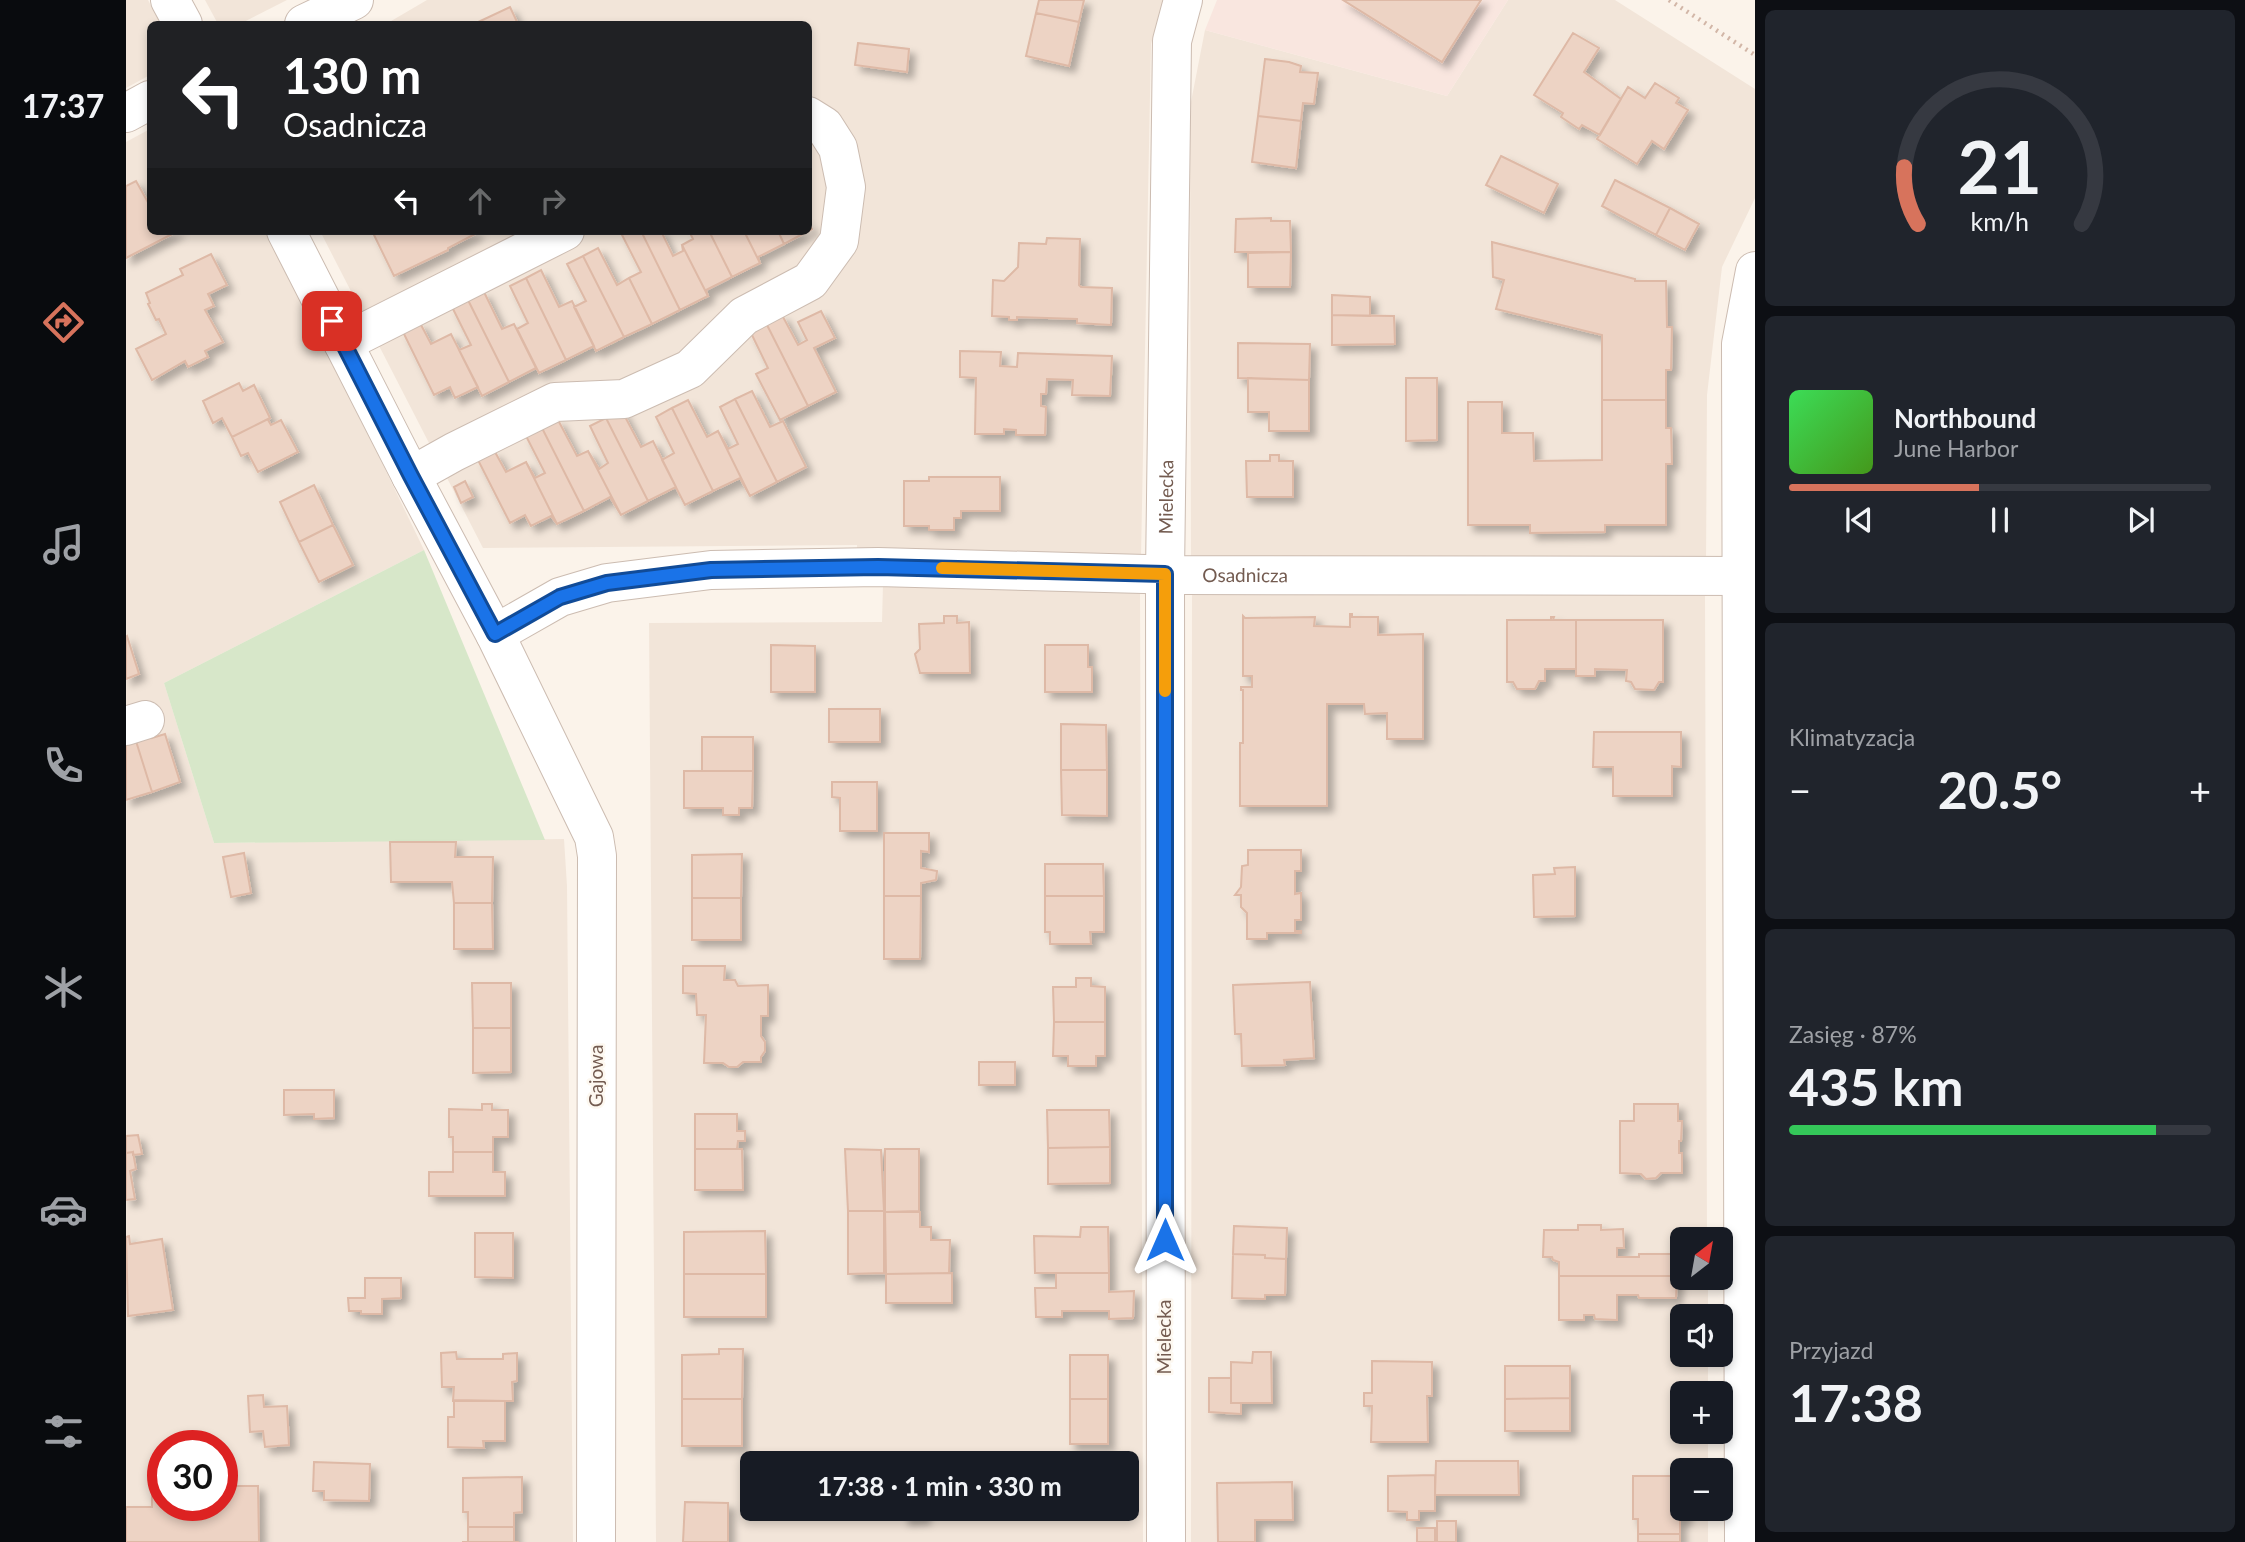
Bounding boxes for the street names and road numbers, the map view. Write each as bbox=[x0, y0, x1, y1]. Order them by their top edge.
street label: Mielecka bbox=[1154, 459, 1178, 535]
street label: Osadnicza bbox=[1202, 563, 1288, 586]
street label: Gajowa bbox=[584, 1045, 607, 1107]
street label: Mielecka bbox=[1152, 1300, 1175, 1374]

